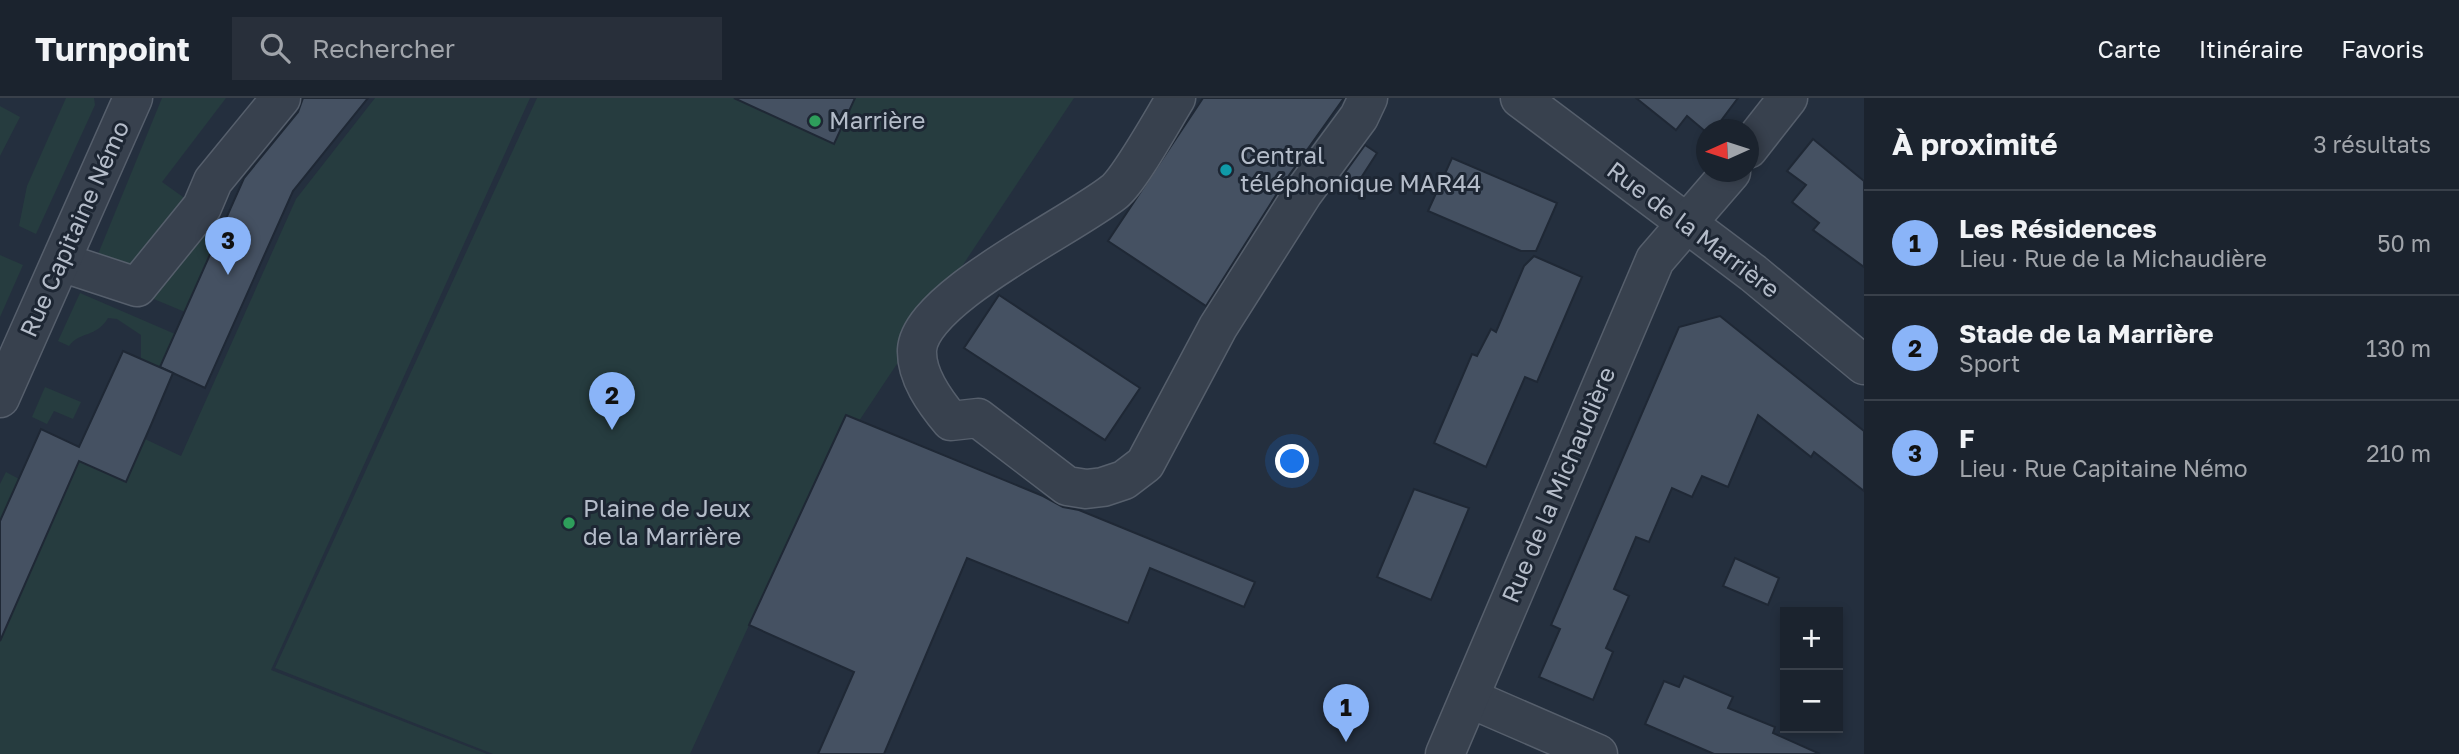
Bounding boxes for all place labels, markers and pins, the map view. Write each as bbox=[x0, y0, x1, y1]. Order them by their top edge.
place label: Marrière bbox=[829, 105, 925, 134]
marker: Marrière bbox=[807, 113, 823, 129]
place label: Central téléphonique MAR44 bbox=[1240, 140, 1482, 197]
marker: Central téléphonique MAR44 bbox=[1218, 162, 1234, 178]
pin: 3 bbox=[205, 217, 251, 275]
pin: 2 bbox=[589, 372, 635, 430]
place label: Plaine de Jeux de la Marrière bbox=[583, 493, 751, 550]
marker: Plaine de Jeux de la Marrière bbox=[561, 515, 577, 531]
pin: 1 bbox=[1323, 684, 1369, 742]

